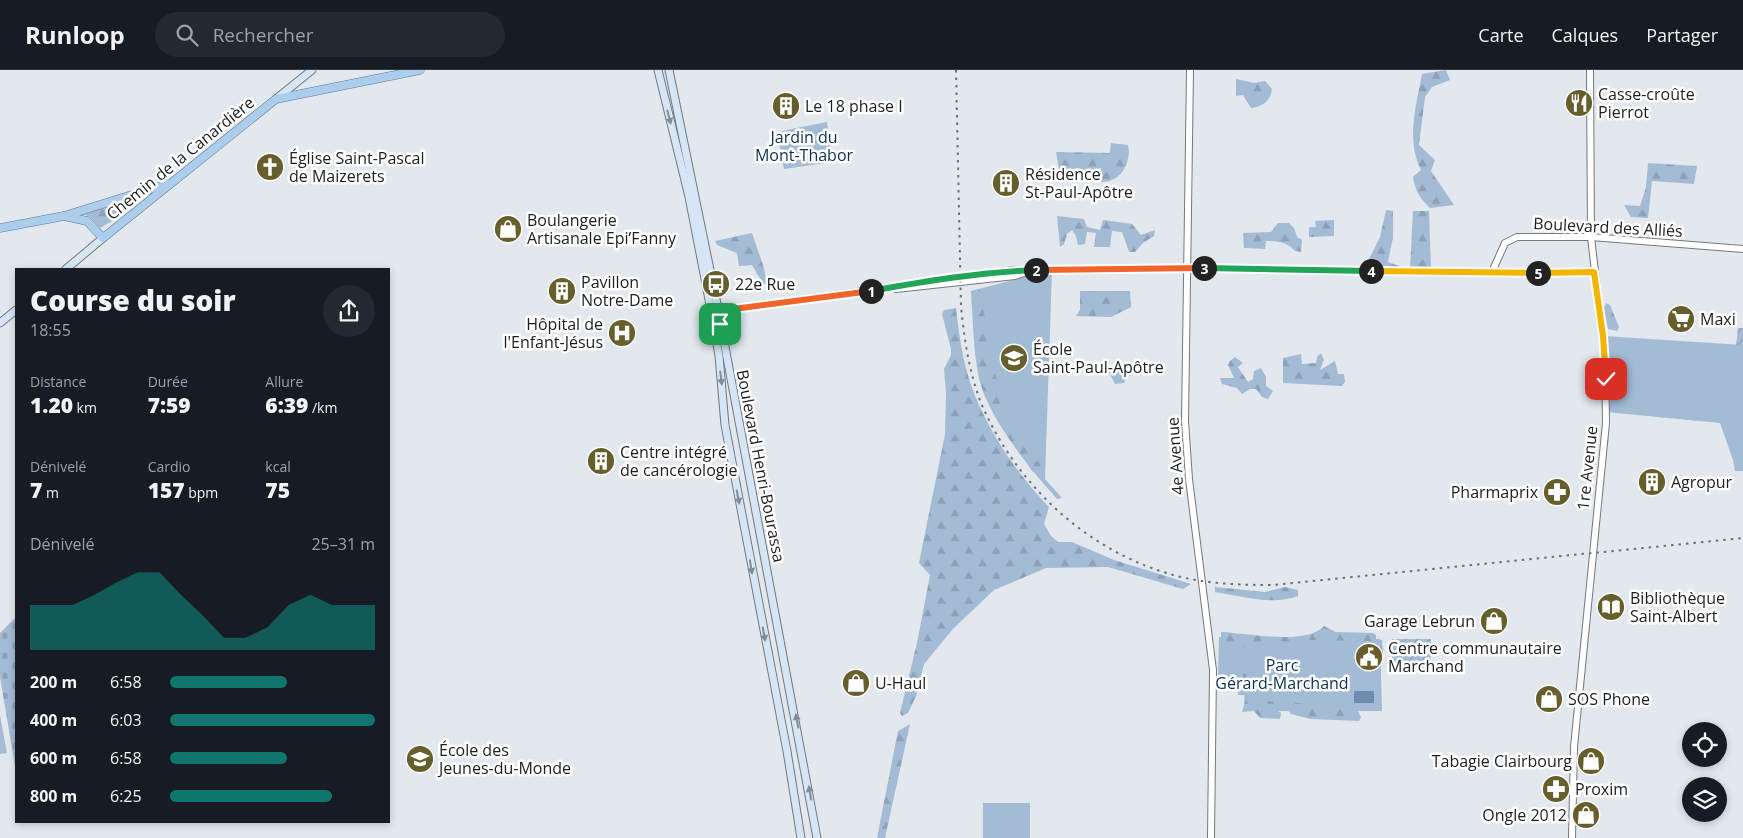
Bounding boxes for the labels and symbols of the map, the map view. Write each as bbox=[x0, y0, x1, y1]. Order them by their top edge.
place label: Casse-croûte Pierrot bbox=[1598, 83, 1695, 123]
restaurant icon: Casse-croûte Pierrot bbox=[1564, 88, 1594, 118]
street label: Chemin de la Canardière bbox=[101, 91, 259, 225]
building icon: Le 18 phase I bbox=[771, 91, 801, 121]
place label: Le 18 phase I bbox=[805, 95, 903, 117]
one-way arrow bbox=[665, 110, 673, 125]
park label: Jardin du Mont-Thabor bbox=[755, 126, 854, 166]
place label: Église Saint-Pascal de Maizerets bbox=[289, 147, 425, 187]
church icon: Église Saint-Pascal de Maizerets bbox=[255, 152, 285, 182]
place label: Résidence St-Paul-Apôtre bbox=[1025, 163, 1133, 203]
building icon: Résidence St-Paul-Apôtre bbox=[991, 168, 1021, 198]
place label: Boulangerie Artisanale Epi’Fanny bbox=[527, 209, 677, 249]
street label: Boulevard des Alliés bbox=[1533, 212, 1683, 242]
shop icon: Boulangerie Artisanale Epi’Fanny bbox=[493, 214, 523, 244]
pin: 3 bbox=[1192, 256, 1216, 280]
pin: 2 bbox=[1024, 258, 1048, 282]
pin: 4 bbox=[1358, 258, 1384, 284]
pin: 5 bbox=[1526, 260, 1550, 286]
bus stop icon: 22e Rue bbox=[701, 269, 731, 299]
place label: Pavillon Notre-Dame bbox=[581, 271, 673, 311]
place label: 22e Rue bbox=[735, 273, 795, 295]
building icon: Pavillon Notre-Dame bbox=[547, 276, 577, 306]
pin: 1 bbox=[858, 278, 884, 304]
pin bbox=[699, 303, 741, 345]
supermarket icon: Maxi bbox=[1666, 304, 1696, 334]
place label: Maxi bbox=[1700, 308, 1736, 330]
place label: Hôpital de l'Enfant-Jésus bbox=[503, 313, 603, 353]
hospital icon: Hôpital de l'Enfant-Jésus bbox=[607, 318, 637, 348]
place label: École Saint-Paul-Apôtre bbox=[1033, 338, 1164, 378]
school or university icon: École Saint-Paul-Apôtre bbox=[999, 343, 1029, 373]
pin bbox=[1585, 358, 1627, 400]
street label: Boulevard Henri-Bourassa bbox=[732, 368, 790, 564]
one-way arrow bbox=[717, 370, 725, 386]
street label: 4e Avenue bbox=[1161, 416, 1189, 496]
street label: 1re Avenue bbox=[1572, 425, 1602, 511]
place label: Centre intégré de cancérologie bbox=[620, 441, 738, 481]
building icon: Centre intégré de cancérologie bbox=[586, 446, 616, 476]
building icon: Agropur bbox=[1637, 467, 1667, 497]
place label: Agropur bbox=[1671, 471, 1733, 493]
pharmacy icon: Pharmaprix bbox=[1542, 477, 1572, 507]
place label: Pharmaprix bbox=[1451, 481, 1539, 503]
one-way arrow bbox=[735, 489, 743, 505]
one-way arrow bbox=[748, 559, 756, 575]
place label: Bibliothèque Saint-Albert bbox=[1630, 587, 1725, 627]
library icon: Bibliothèque Saint-Albert bbox=[1596, 592, 1626, 622]
shop icon: Garage Lebrun bbox=[1479, 606, 1509, 636]
place label: Garage Lebrun bbox=[1364, 610, 1475, 632]
one-way arrow bbox=[760, 627, 768, 642]
place label: Centre communautaire Marchand bbox=[1388, 637, 1562, 677]
public building icon: Centre communautaire Marchand bbox=[1354, 642, 1384, 672]
park label: Parc Gérard-Marchand bbox=[1215, 654, 1349, 694]
shop icon: U-Haul bbox=[841, 668, 871, 698]
place label: U-Haul bbox=[875, 672, 926, 694]
shop icon: SOS Phone bbox=[1534, 684, 1564, 714]
place label: SOS Phone bbox=[1568, 688, 1650, 710]
one-way arrow bbox=[792, 713, 800, 729]
place label: École des Jeunes-du-Monde bbox=[437, 739, 571, 779]
school or university icon: École des Jeunes-du-Monde bbox=[405, 744, 435, 774]
shop icon: Tabagie Clairbourg bbox=[1576, 746, 1606, 776]
place label: Tabagie Clairbourg bbox=[1432, 750, 1572, 772]
pharmacy icon: Proxim bbox=[1541, 774, 1571, 804]
place label: Proxim bbox=[1575, 778, 1628, 800]
one-way arrow bbox=[806, 785, 814, 801]
shop icon: Ongle 2012 bbox=[1571, 800, 1601, 830]
place label: Ongle 2012 bbox=[1482, 804, 1567, 826]

